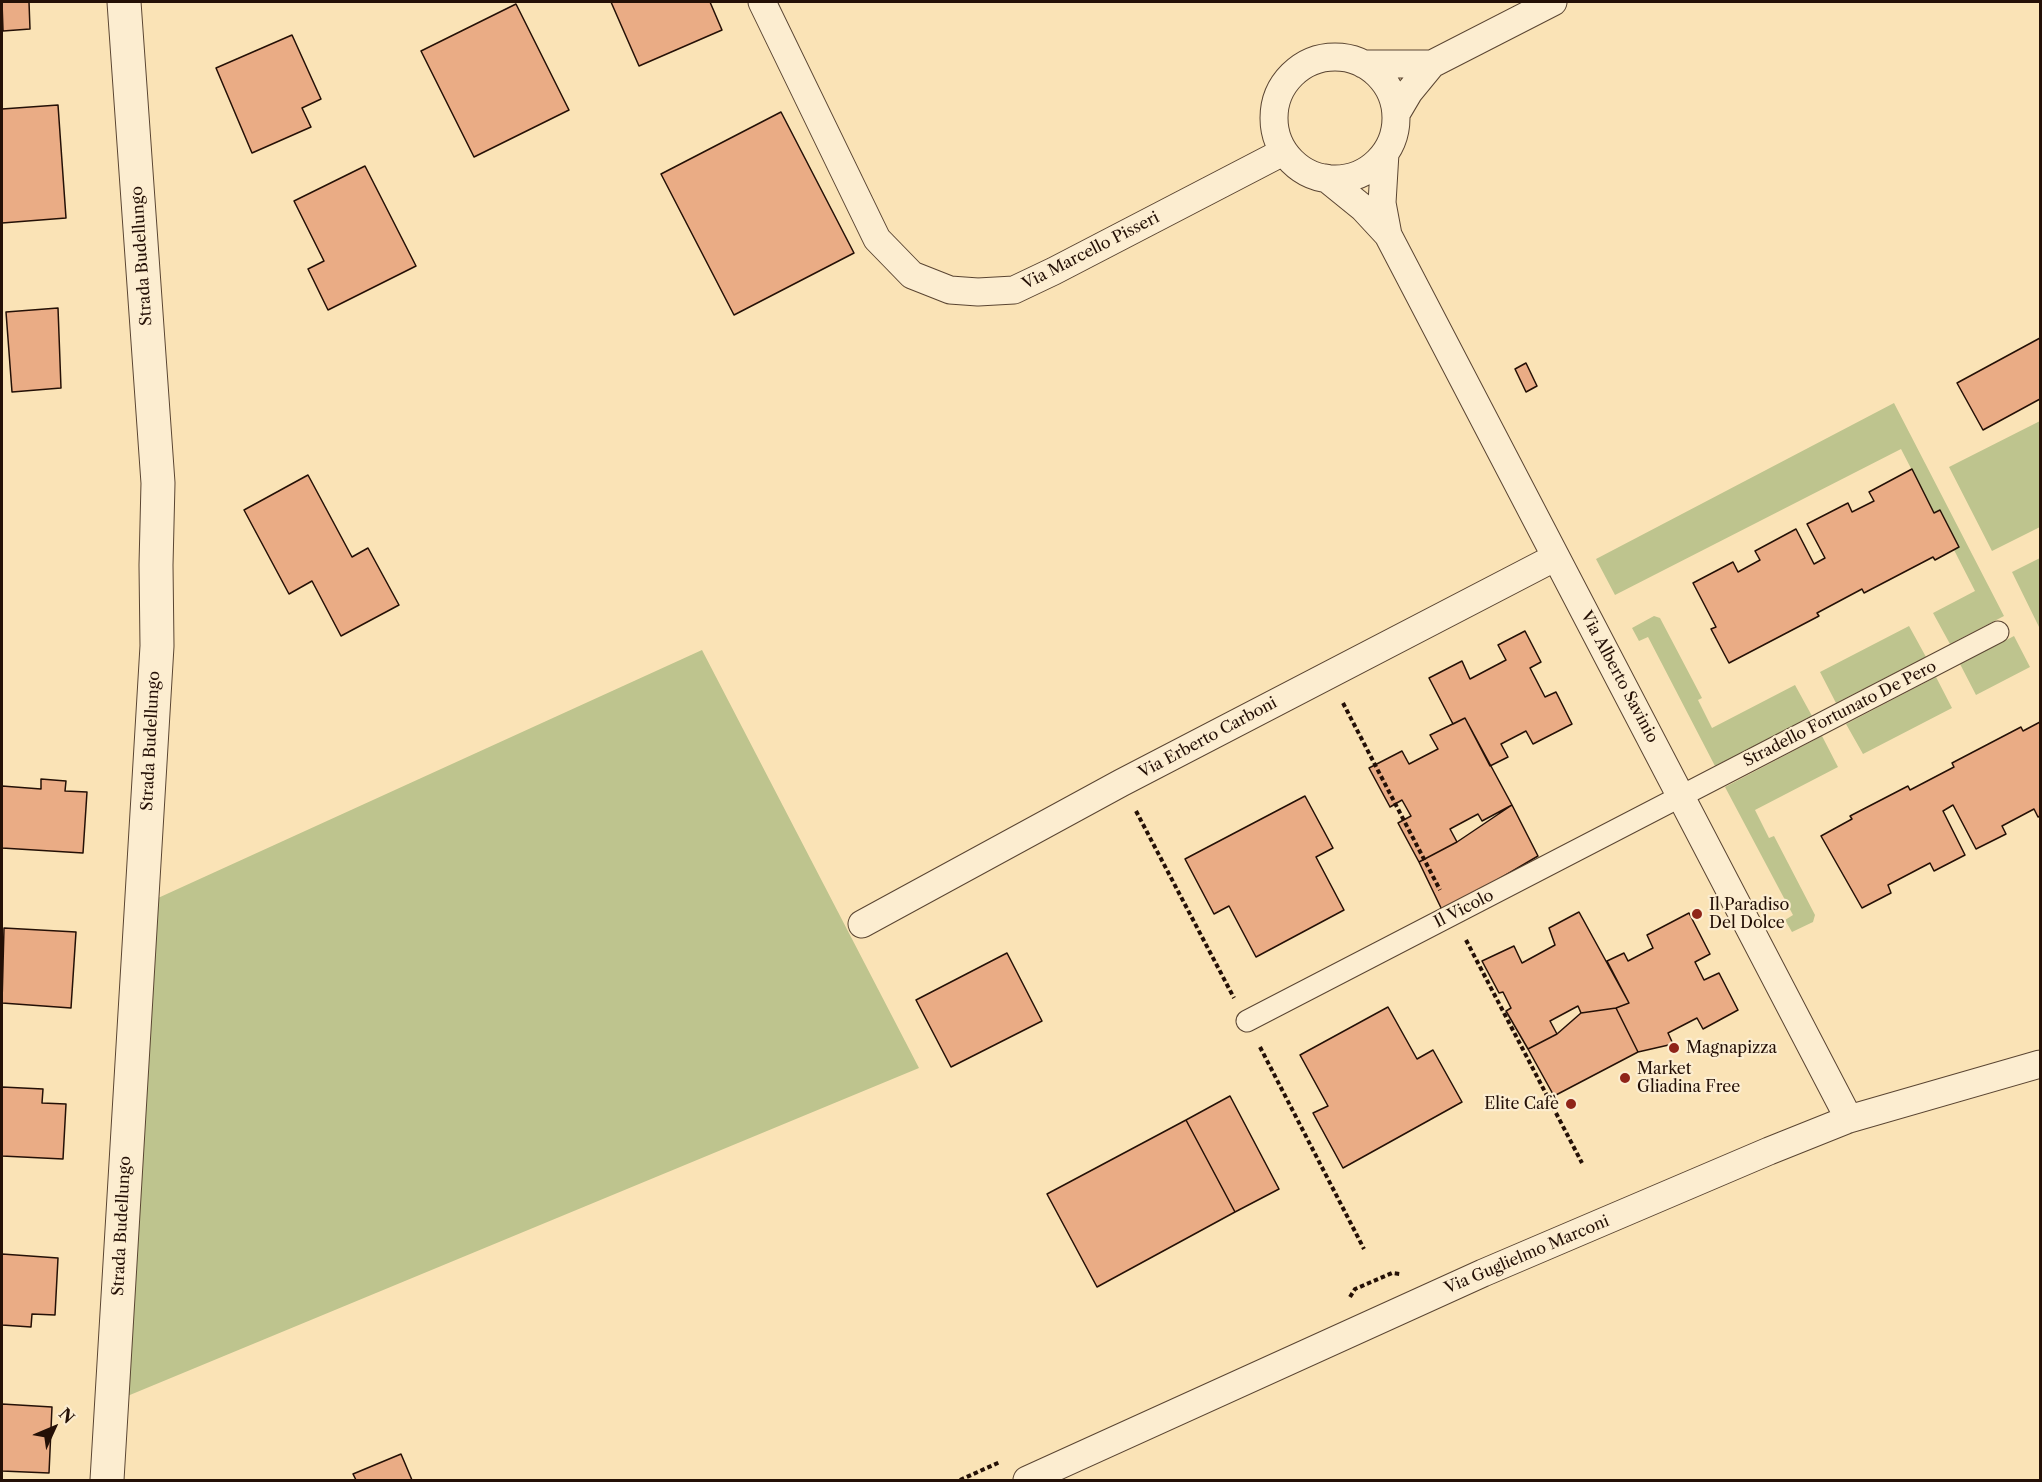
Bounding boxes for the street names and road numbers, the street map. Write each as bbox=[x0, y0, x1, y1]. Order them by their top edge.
street label: Strada Budellungo bbox=[128, 185, 156, 327]
street label: Via Marcello Pisseri bbox=[1019, 208, 1163, 294]
street label: Via Alberto Savinio bbox=[1576, 608, 1662, 746]
street label: Stradello Fortunato De Pero bbox=[1740, 657, 1940, 771]
street label: Strada Budellungo bbox=[138, 671, 164, 811]
street label: Via Erberto Carboni bbox=[1136, 693, 1280, 783]
street label: Il Vicolo bbox=[1431, 886, 1497, 932]
street label: Strada Budellungo bbox=[109, 1156, 135, 1296]
street label: Via Guglielmo Marconi bbox=[1442, 1212, 1612, 1298]

